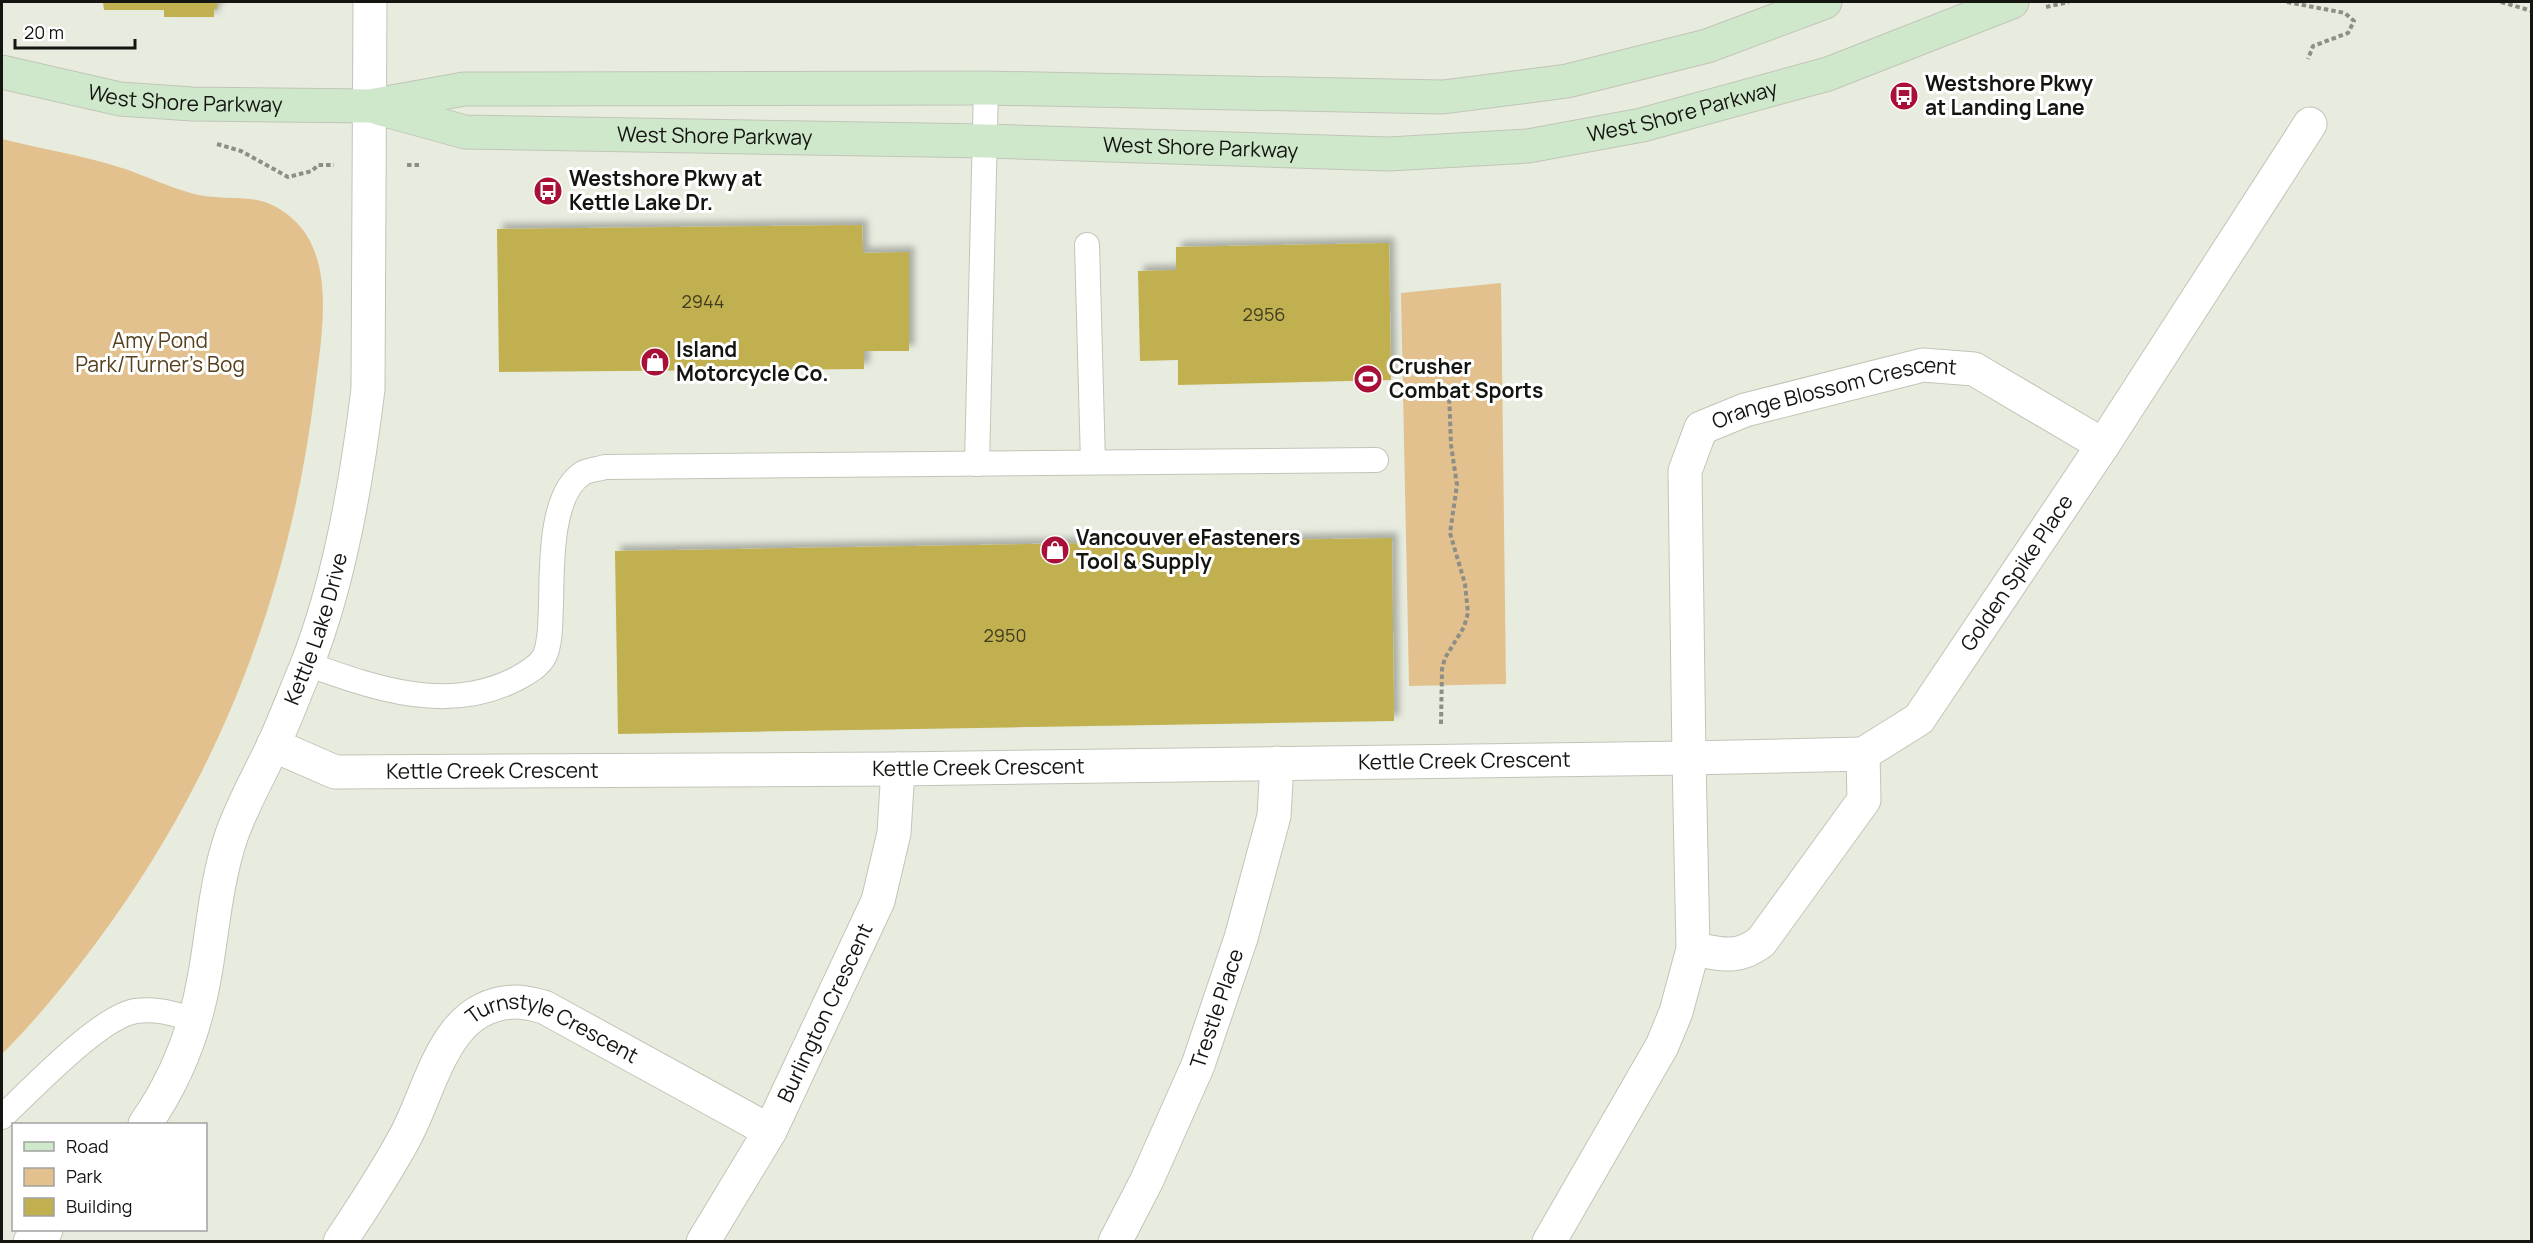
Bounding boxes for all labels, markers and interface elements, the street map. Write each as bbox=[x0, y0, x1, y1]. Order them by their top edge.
scale bar bbox=[15, 12, 135, 50]
text: 20 m bbox=[24, 20, 64, 44]
place label: Westshore Pkwy at Landing Lane bbox=[1925, 69, 2093, 121]
street label: West Shore Parkway bbox=[1585, 73, 1781, 148]
street label: West Shore Parkway bbox=[85, 77, 283, 118]
bus stop icon: Westshore Pkwy at Landing Lane bbox=[1888, 80, 1920, 112]
street label: West Shore Parkway bbox=[617, 120, 813, 151]
street label: West Shore Parkway bbox=[1102, 130, 1299, 164]
place label: Westshore Pkwy at Kettle Lake Dr. bbox=[569, 164, 762, 216]
bus stop icon: Westshore Pkwy at Kettle Lake Dr. bbox=[532, 175, 564, 207]
house number: 2944 bbox=[682, 289, 724, 313]
house number: 2956 bbox=[1243, 302, 1286, 326]
park label: Amy Pond Park/Turner's Bog bbox=[75, 326, 245, 378]
place label: Island Motorcycle Co. bbox=[676, 335, 829, 387]
shop icon: Island Motorcycle Co. bbox=[639, 346, 671, 378]
street label: Orange Blossom Crescent bbox=[1707, 350, 1958, 435]
place label: Crusher Combat Sports bbox=[1389, 352, 1543, 404]
sports icon: Crusher Combat Sports bbox=[1352, 363, 1384, 395]
street label: Golden Spike Place bbox=[1954, 489, 2079, 656]
place label: Vancouver eFasteners Tool & Supply bbox=[1076, 523, 1300, 575]
shop icon: Vancouver eFasteners Tool & Supply bbox=[1039, 534, 1071, 566]
street label: Kettle Lake Drive bbox=[277, 550, 353, 709]
house number: 2950 bbox=[984, 623, 1026, 647]
street label: Kettle Creek Crescent bbox=[1358, 745, 1571, 776]
street label: Kettle Creek Crescent bbox=[872, 751, 1085, 782]
street label: Kettle Creek Crescent bbox=[386, 756, 599, 785]
street label: Burlington Crescent bbox=[770, 919, 879, 1107]
street label: Trestle Place bbox=[1183, 945, 1249, 1072]
street label: Turnstyle Crescent bbox=[459, 987, 644, 1069]
legend bbox=[12, 1123, 207, 1231]
text: Road bbox=[66, 1134, 109, 1158]
text: Park bbox=[66, 1164, 103, 1188]
text: Building bbox=[66, 1194, 132, 1218]

